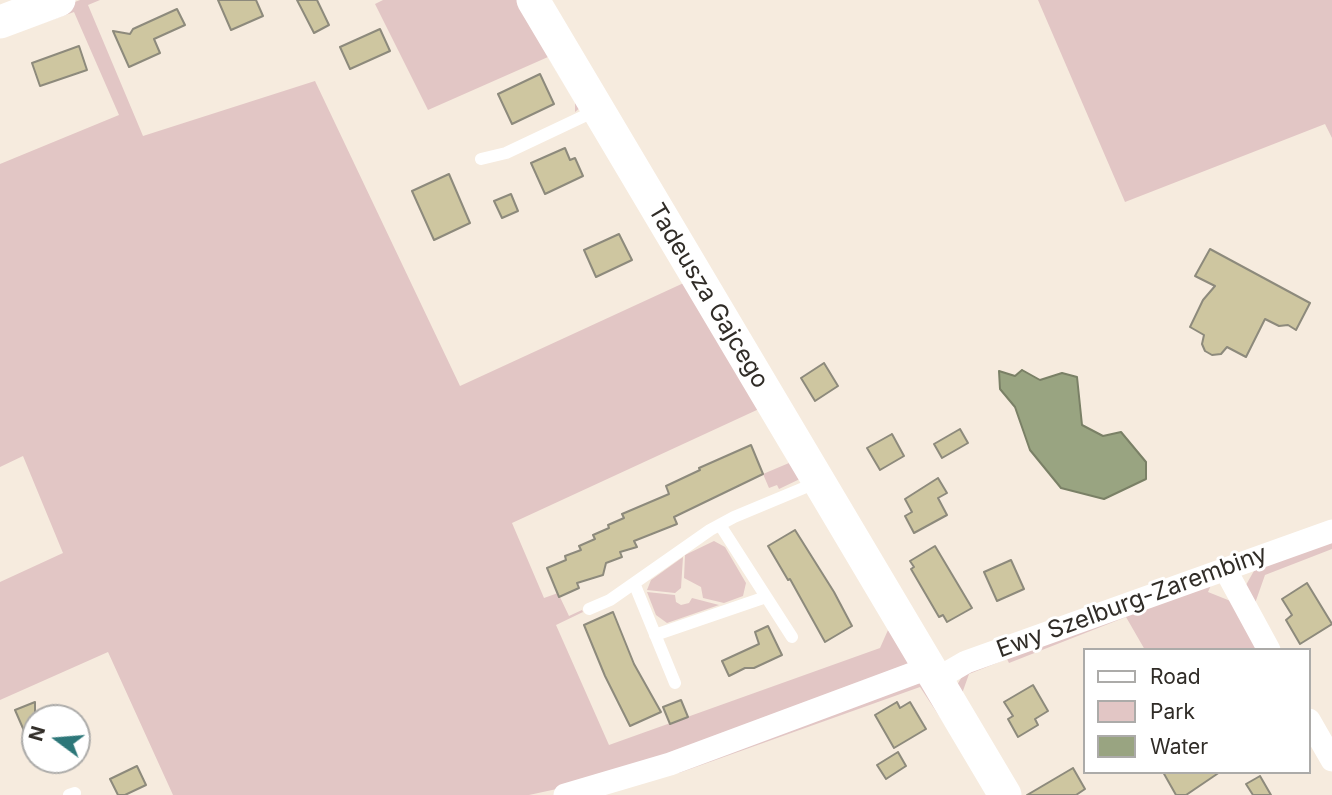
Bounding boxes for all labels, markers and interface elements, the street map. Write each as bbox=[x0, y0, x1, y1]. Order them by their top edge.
street label: Tadeusza Gajcego bbox=[642, 198, 774, 394]
street label: Ewy Szelburg-Zarembiny bbox=[993, 540, 1271, 664]
legend bbox=[1084, 648, 1311, 774]
text: Road bbox=[1150, 664, 1201, 689]
text: Park bbox=[1150, 699, 1195, 724]
north arrow bbox=[21, 704, 91, 774]
text: N bbox=[24, 724, 50, 744]
text: Water bbox=[1150, 734, 1208, 759]

